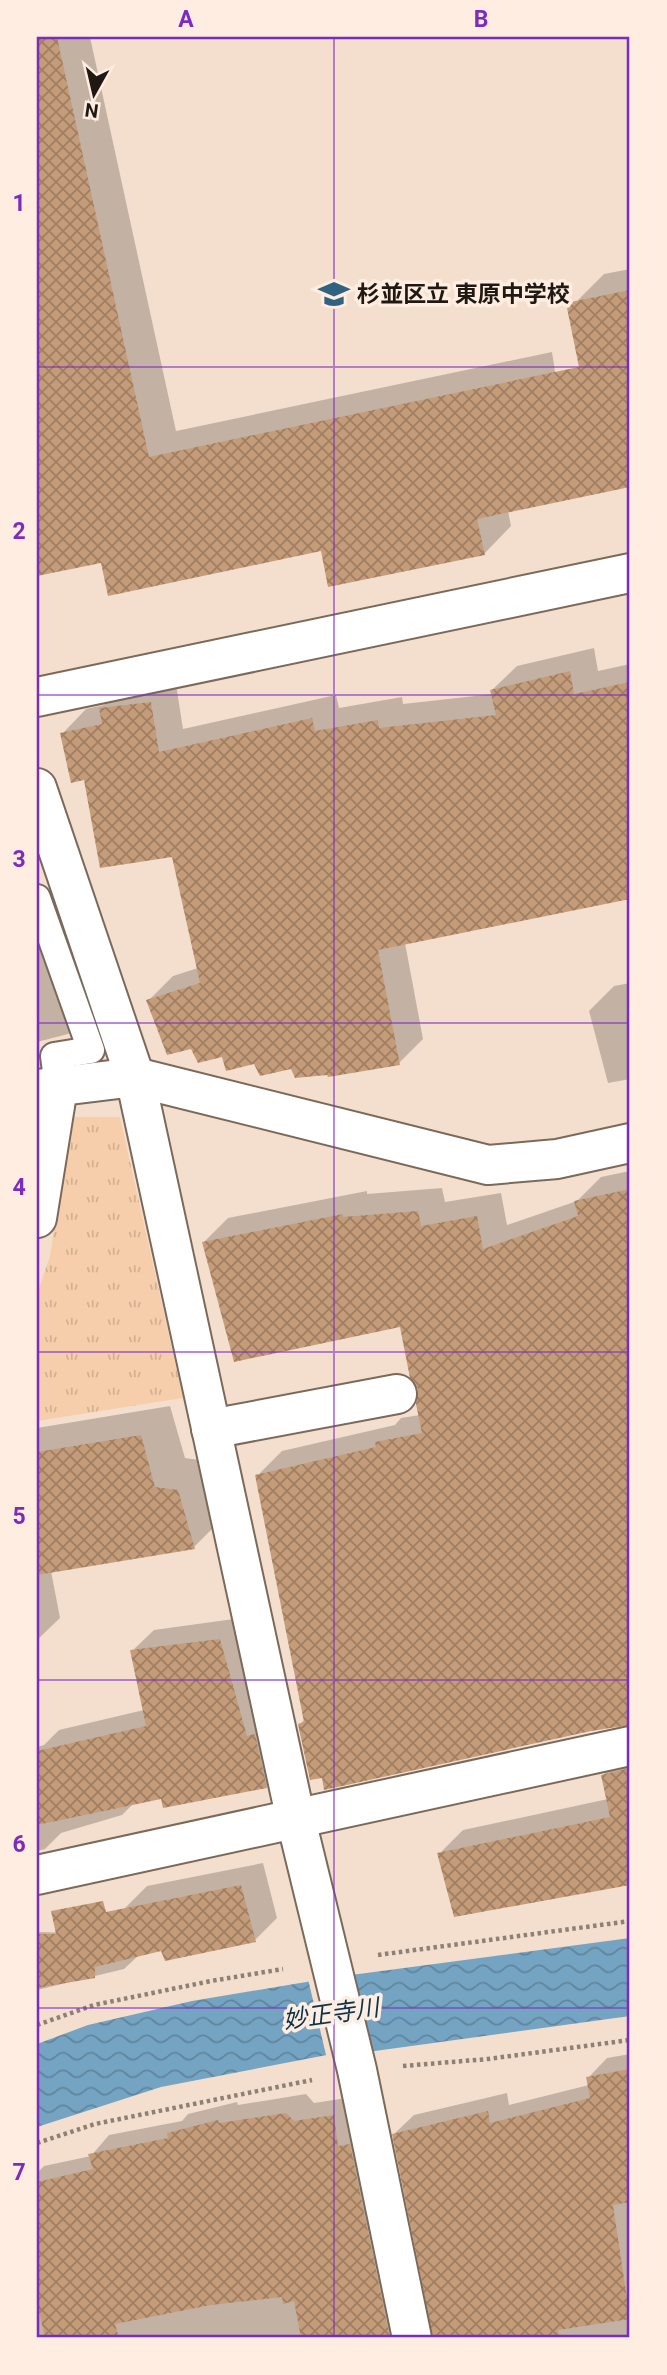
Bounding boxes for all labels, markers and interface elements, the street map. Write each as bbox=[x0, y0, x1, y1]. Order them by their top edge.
text: A bbox=[178, 6, 194, 33]
text: B bbox=[474, 6, 488, 33]
north arrow bbox=[60, 60, 130, 130]
text: N bbox=[83, 98, 100, 123]
text: 1 bbox=[12, 190, 26, 217]
school or university icon: 杉並区立 東原中学校 bbox=[317, 277, 351, 311]
place label: 杉並区立 東原中学校 bbox=[357, 281, 570, 308]
text: 2 bbox=[12, 518, 26, 545]
text: 3 bbox=[12, 846, 26, 873]
text: 4 bbox=[12, 1174, 26, 1201]
text: 5 bbox=[12, 1503, 26, 1530]
text: 6 bbox=[12, 1831, 26, 1858]
water label: 妙正寺川 bbox=[282, 1993, 383, 2035]
text: 7 bbox=[12, 2159, 26, 2186]

